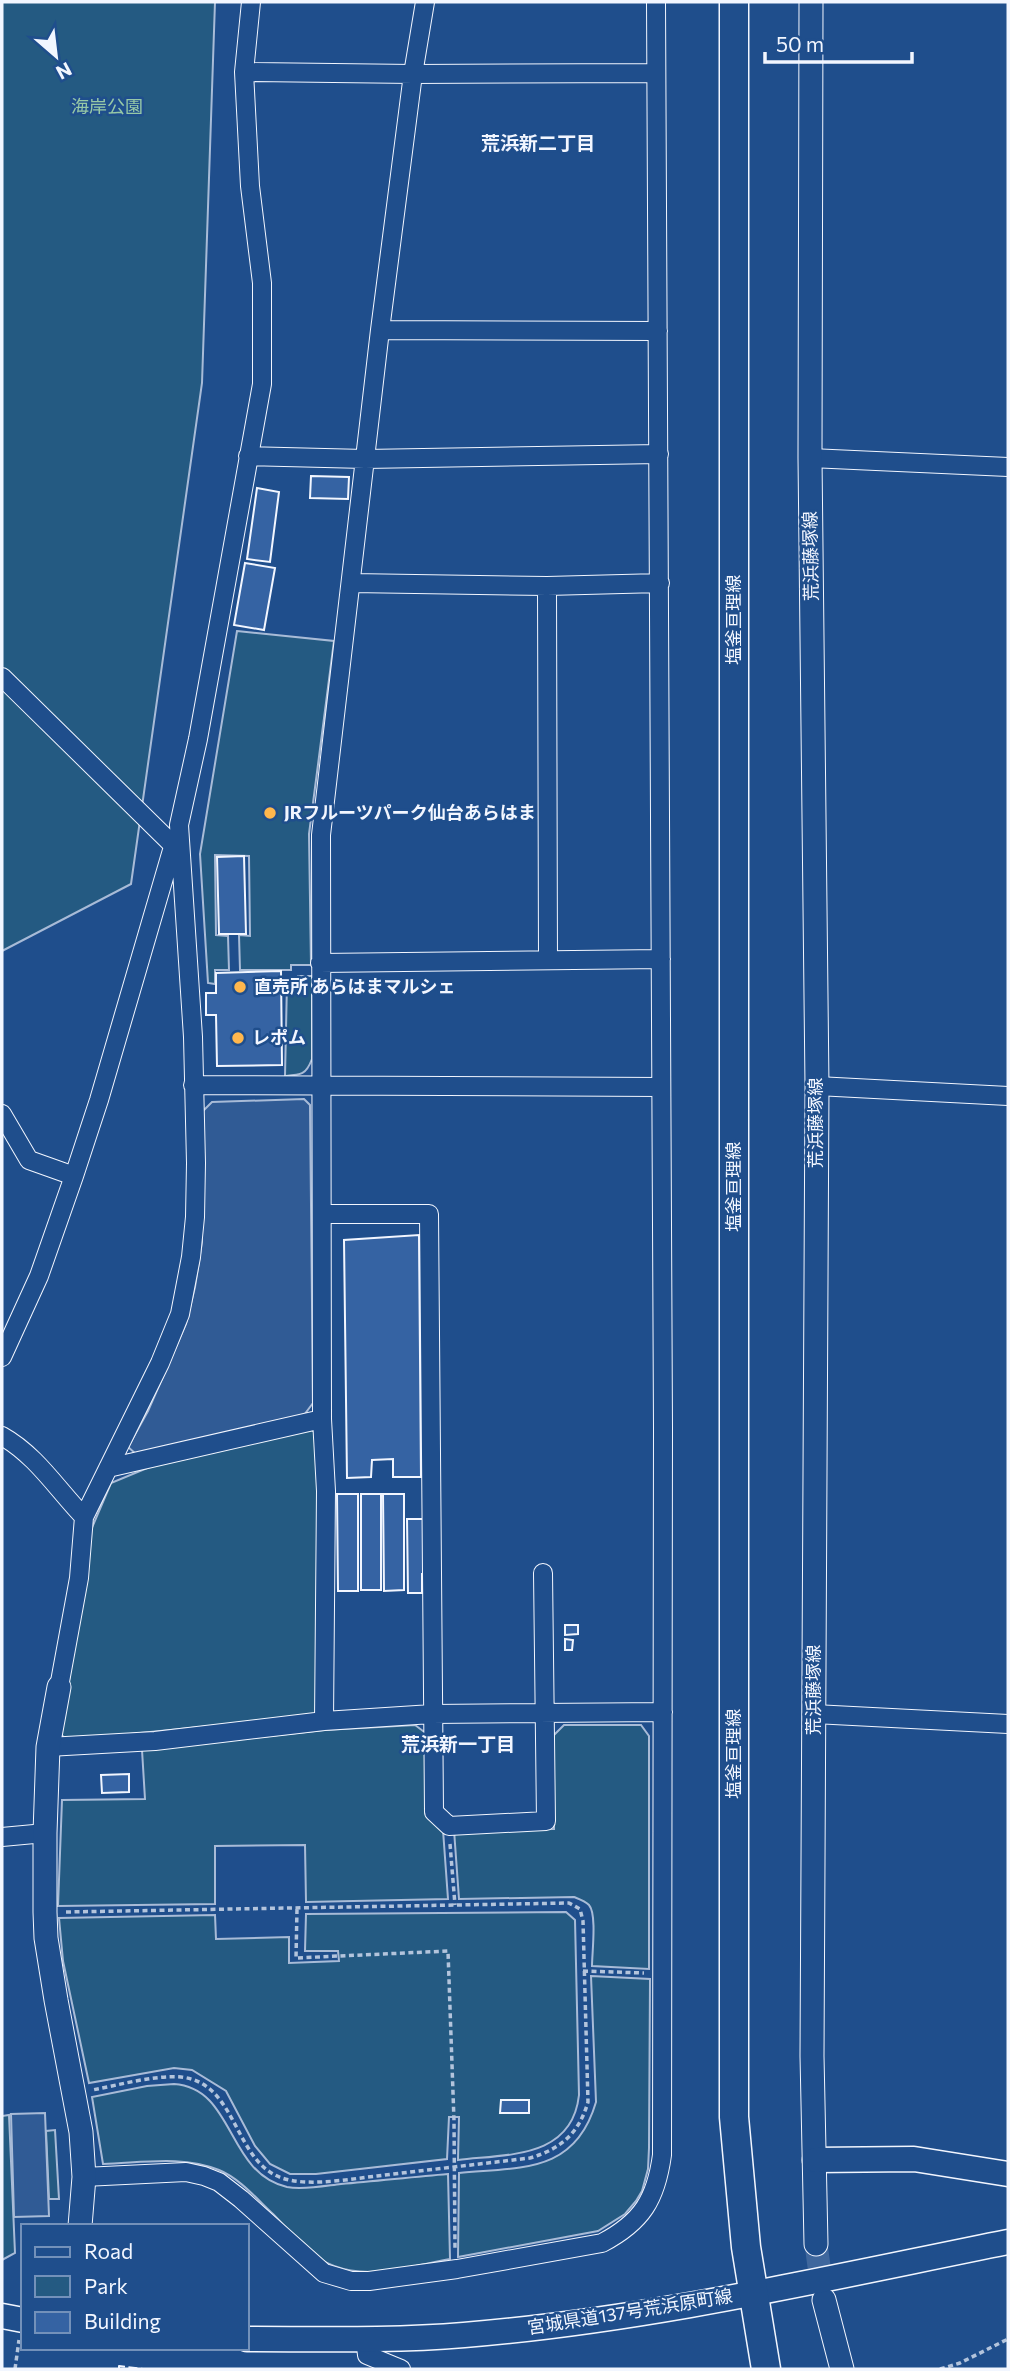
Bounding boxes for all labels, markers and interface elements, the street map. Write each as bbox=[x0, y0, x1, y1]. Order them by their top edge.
north arrow bbox=[21, 21, 91, 91]
scale bar bbox=[765, 21, 912, 65]
text: 50 m bbox=[776, 31, 824, 56]
text: N bbox=[53, 58, 76, 85]
park label: 海岸公園 bbox=[71, 95, 143, 117]
district label: 荒浜新二丁目 bbox=[481, 131, 595, 154]
street label: 荒浜藤塚線 bbox=[798, 511, 822, 601]
street label: 塩釜亘理線 bbox=[722, 575, 744, 665]
place label: JRフルーツパーク仙台あらはま bbox=[284, 801, 536, 823]
marker: JRフルーツパーク仙台あらはま bbox=[262, 805, 278, 821]
place label: 直売所 あらはまマルシェ bbox=[254, 975, 455, 997]
marker: 直売所 あらはまマルシェ bbox=[232, 979, 248, 995]
place label: レポム bbox=[252, 1026, 306, 1048]
marker: レポム bbox=[230, 1030, 246, 1046]
street label: 荒浜藤塚線 bbox=[804, 1078, 826, 1168]
street label: 塩釜亘理線 bbox=[722, 1142, 744, 1232]
street label: 荒浜藤塚線 bbox=[802, 1645, 824, 1735]
street label: 塩釜亘理線 bbox=[722, 1709, 744, 1799]
district label: 荒浜新一丁目 bbox=[401, 1732, 515, 1755]
legend bbox=[21, 2224, 248, 2350]
text: Road bbox=[84, 2238, 133, 2263]
text: Park bbox=[84, 2273, 128, 2298]
street label: 宮城県道137号荒浜原町線 bbox=[526, 2284, 734, 2338]
text: Building bbox=[84, 2308, 161, 2333]

